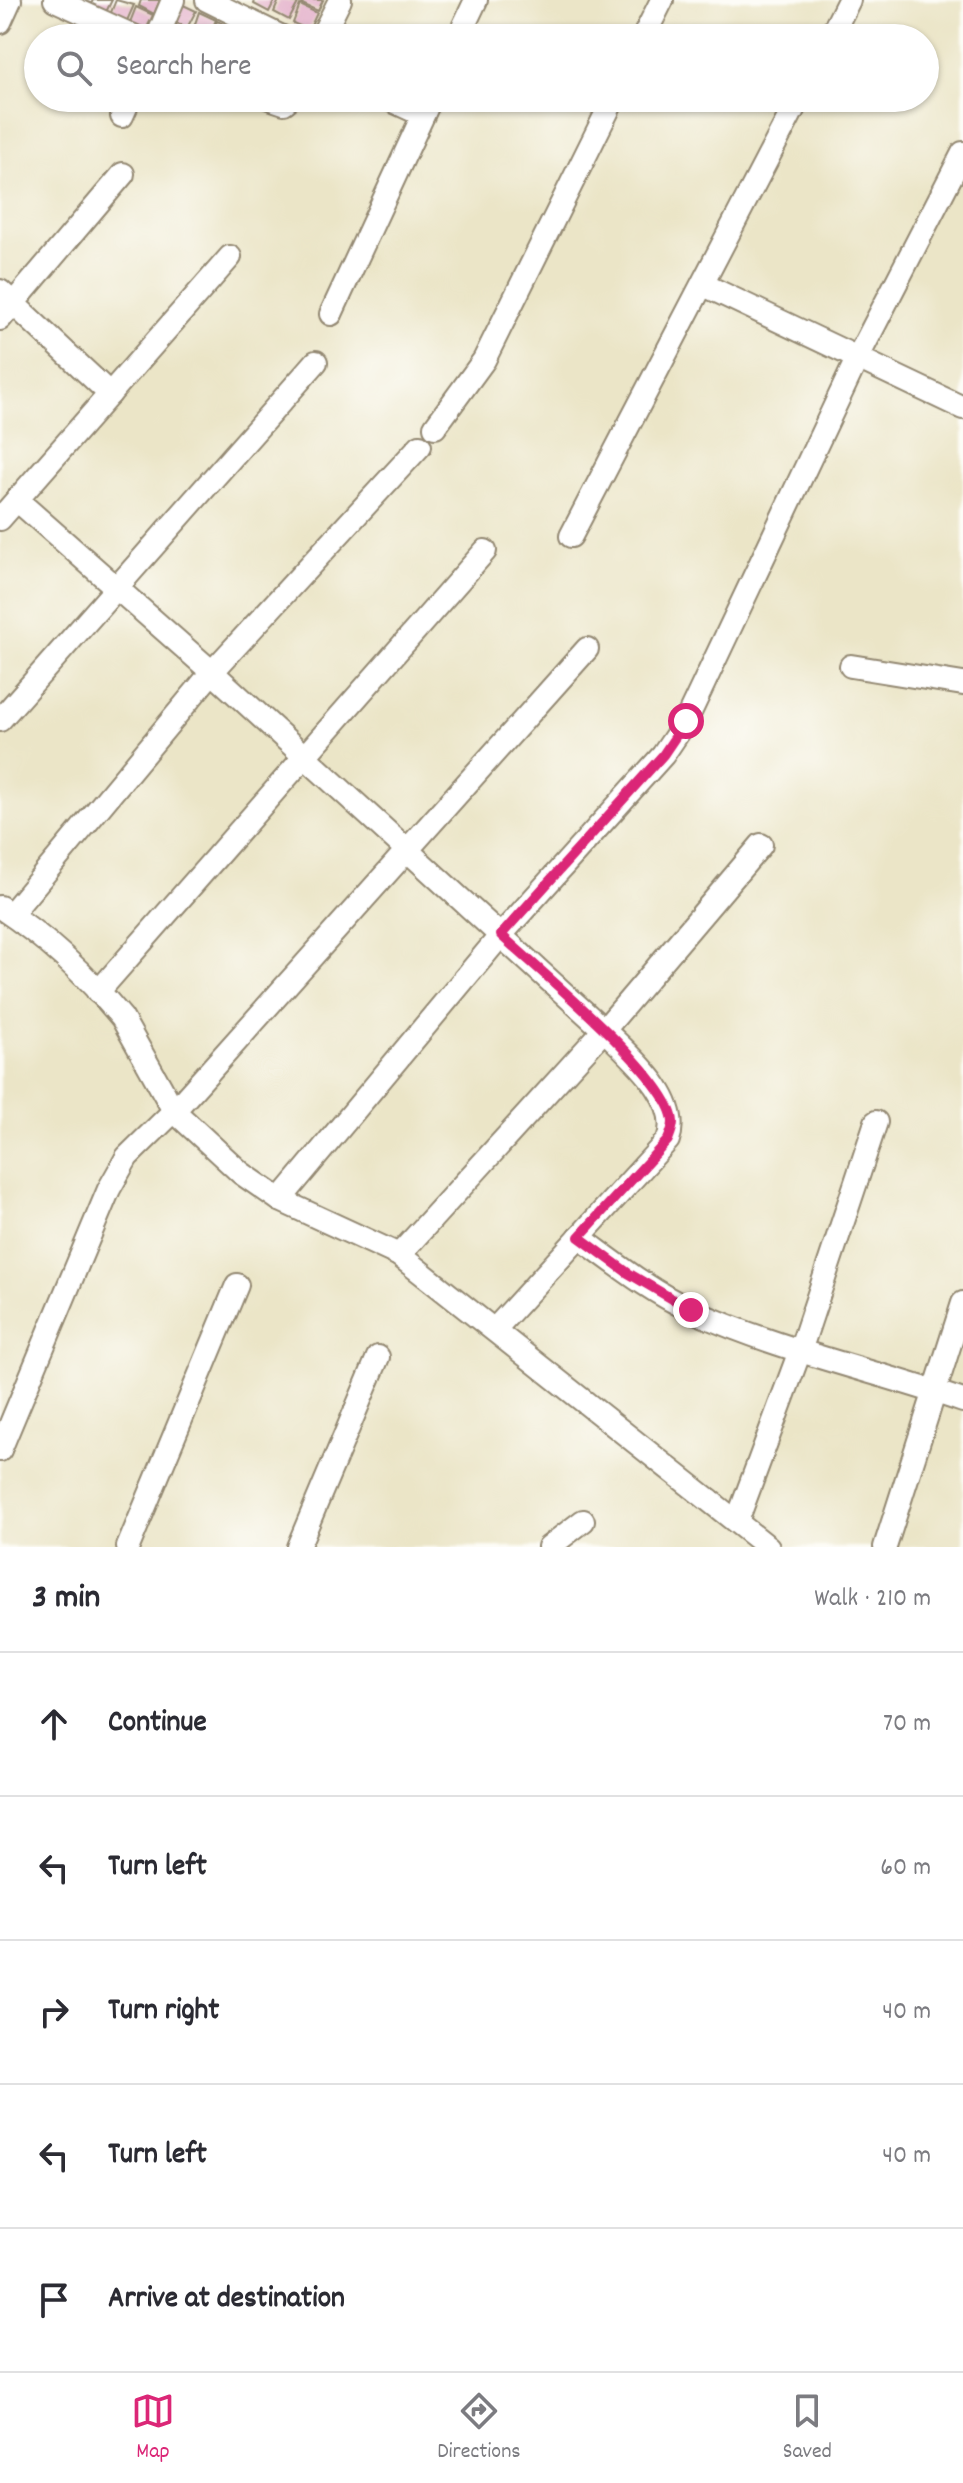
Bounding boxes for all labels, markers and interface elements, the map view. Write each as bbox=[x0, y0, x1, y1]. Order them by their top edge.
search box bbox=[24, 24, 939, 112]
icon: search bbox=[52, 46, 96, 90]
text: Search here bbox=[116, 47, 252, 90]
route start bbox=[668, 703, 704, 739]
route end bbox=[673, 1292, 709, 1328]
text: 3 min bbox=[32, 1575, 100, 1624]
text: Walk · 210 m bbox=[814, 1581, 931, 1618]
icon: ahead bbox=[32, 1702, 76, 1746]
text: Continue bbox=[108, 1703, 207, 1746]
text: 70 m bbox=[883, 1706, 931, 1743]
icon: left bbox=[32, 1846, 76, 1890]
text: Turn left bbox=[108, 1847, 207, 1890]
text: 60 m bbox=[880, 1850, 931, 1887]
icon: right bbox=[32, 1990, 76, 2034]
text: Turn right bbox=[108, 1991, 219, 2034]
text: 40 m bbox=[882, 1994, 931, 2031]
icon: left bbox=[32, 2134, 76, 2178]
text: Turn left bbox=[108, 2135, 207, 2178]
text: 40 m bbox=[882, 2138, 931, 2175]
icon: arrive bbox=[32, 2278, 76, 2322]
text: Arrive at destination bbox=[108, 2279, 345, 2322]
tab: Map bbox=[131, 2389, 175, 2468]
tab: Directions bbox=[437, 2389, 521, 2468]
tab: Saved bbox=[783, 2389, 832, 2468]

